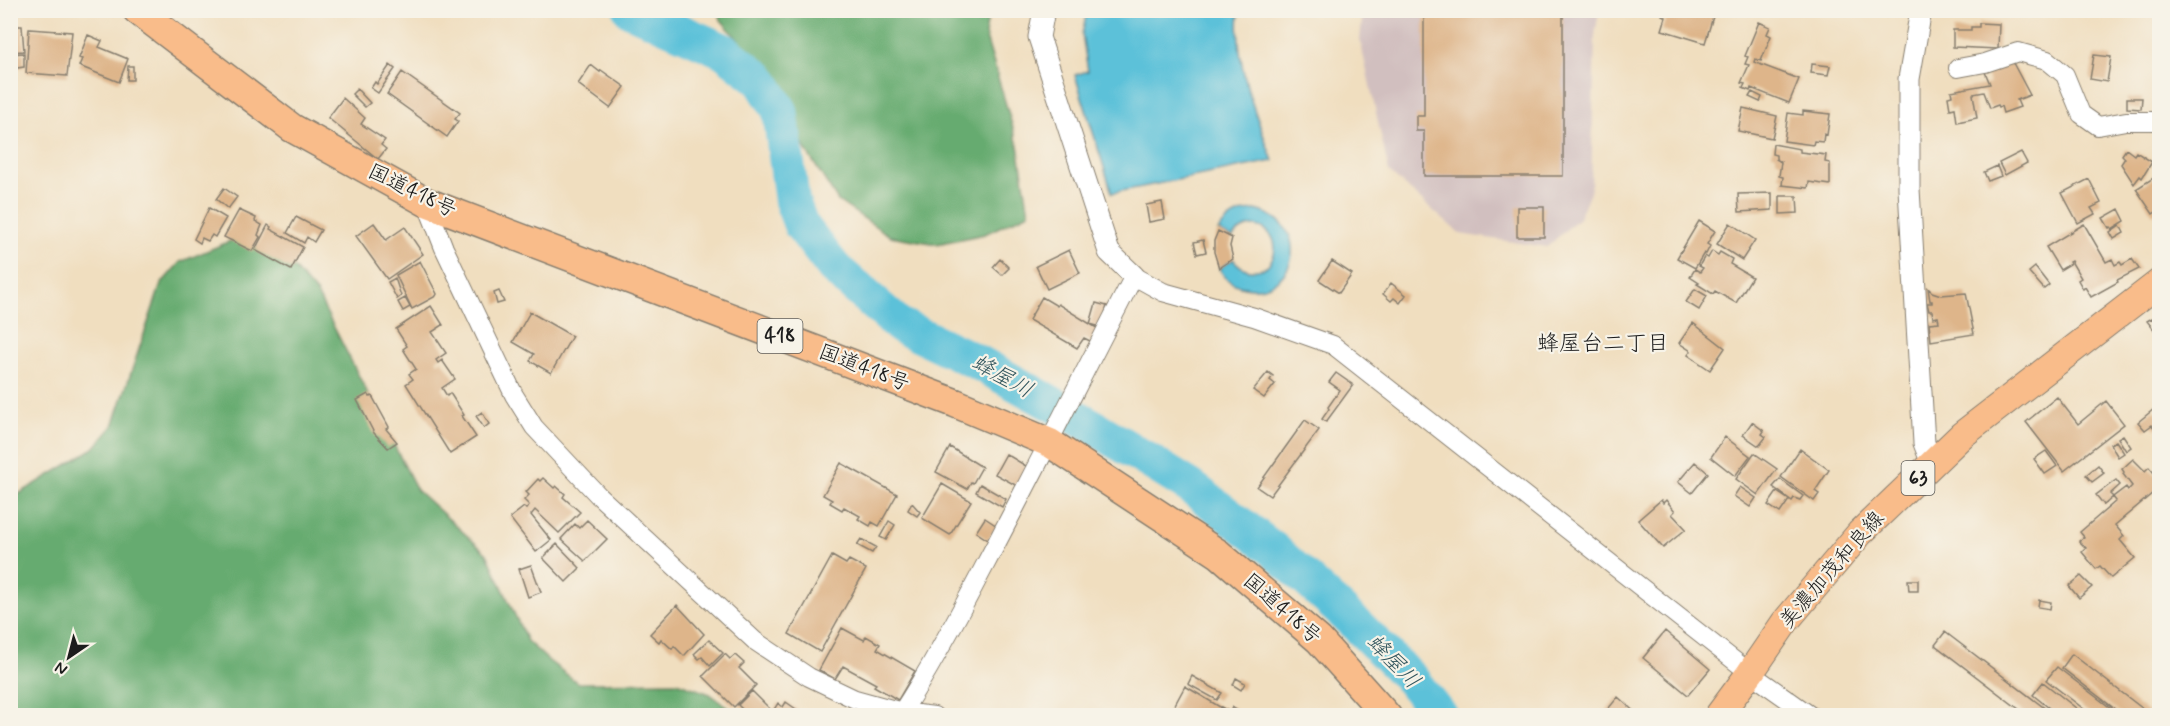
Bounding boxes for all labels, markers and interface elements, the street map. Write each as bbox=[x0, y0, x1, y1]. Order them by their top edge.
street label: 国道418号 bbox=[363, 157, 461, 225]
road number: 418 bbox=[758, 319, 802, 353]
district label: 蜂屋台二丁目 bbox=[1537, 330, 1669, 358]
street label: 国道418号 bbox=[814, 338, 914, 398]
water label: 蜂屋川 bbox=[966, 349, 1038, 405]
road number: 63 bbox=[1902, 461, 1934, 495]
street label: 美濃加茂和良線 bbox=[1773, 505, 1891, 635]
street label: 国道418号 bbox=[1237, 567, 1327, 651]
north arrow bbox=[39, 627, 99, 687]
water label: 蜂屋川 bbox=[1360, 629, 1426, 695]
text: N bbox=[51, 656, 72, 680]

